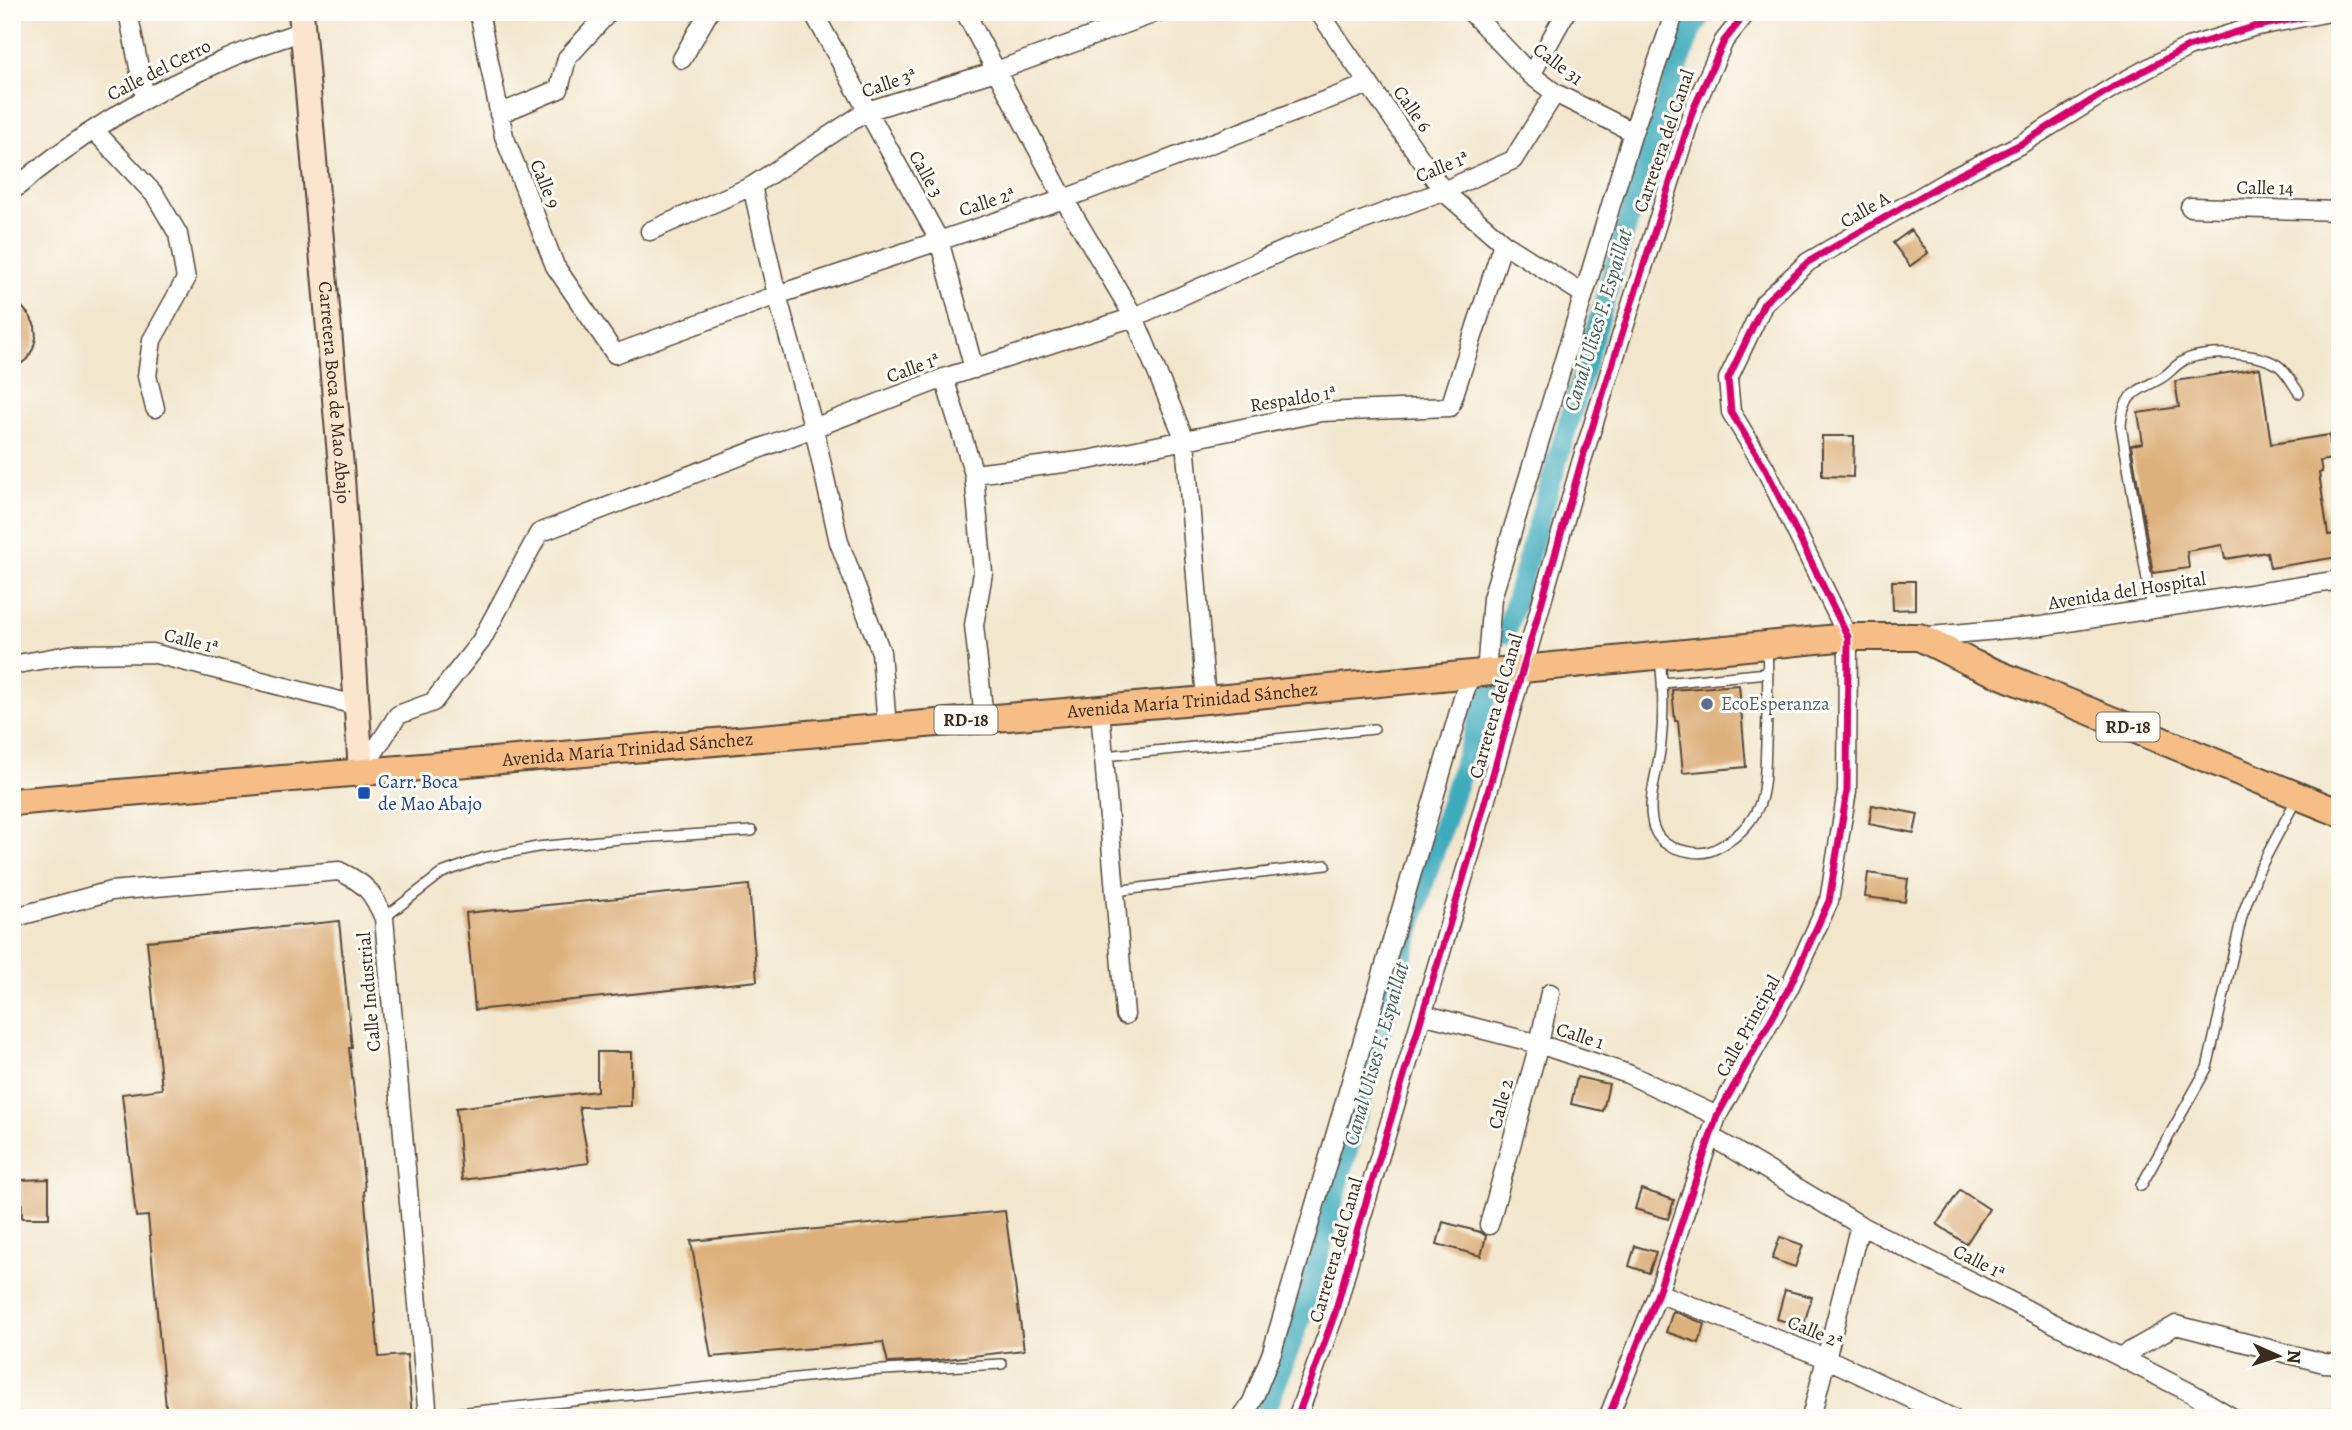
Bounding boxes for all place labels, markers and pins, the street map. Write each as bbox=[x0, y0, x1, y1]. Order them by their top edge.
place label: EcoEsperanza bbox=[1721, 691, 1830, 717]
marker: EcoEsperanza bbox=[1699, 696, 1715, 712]
place label: Carr. Boca de Mao Abajo bbox=[378, 769, 482, 817]
marker: Carr. Boca de Mao Abajo bbox=[356, 785, 372, 801]

